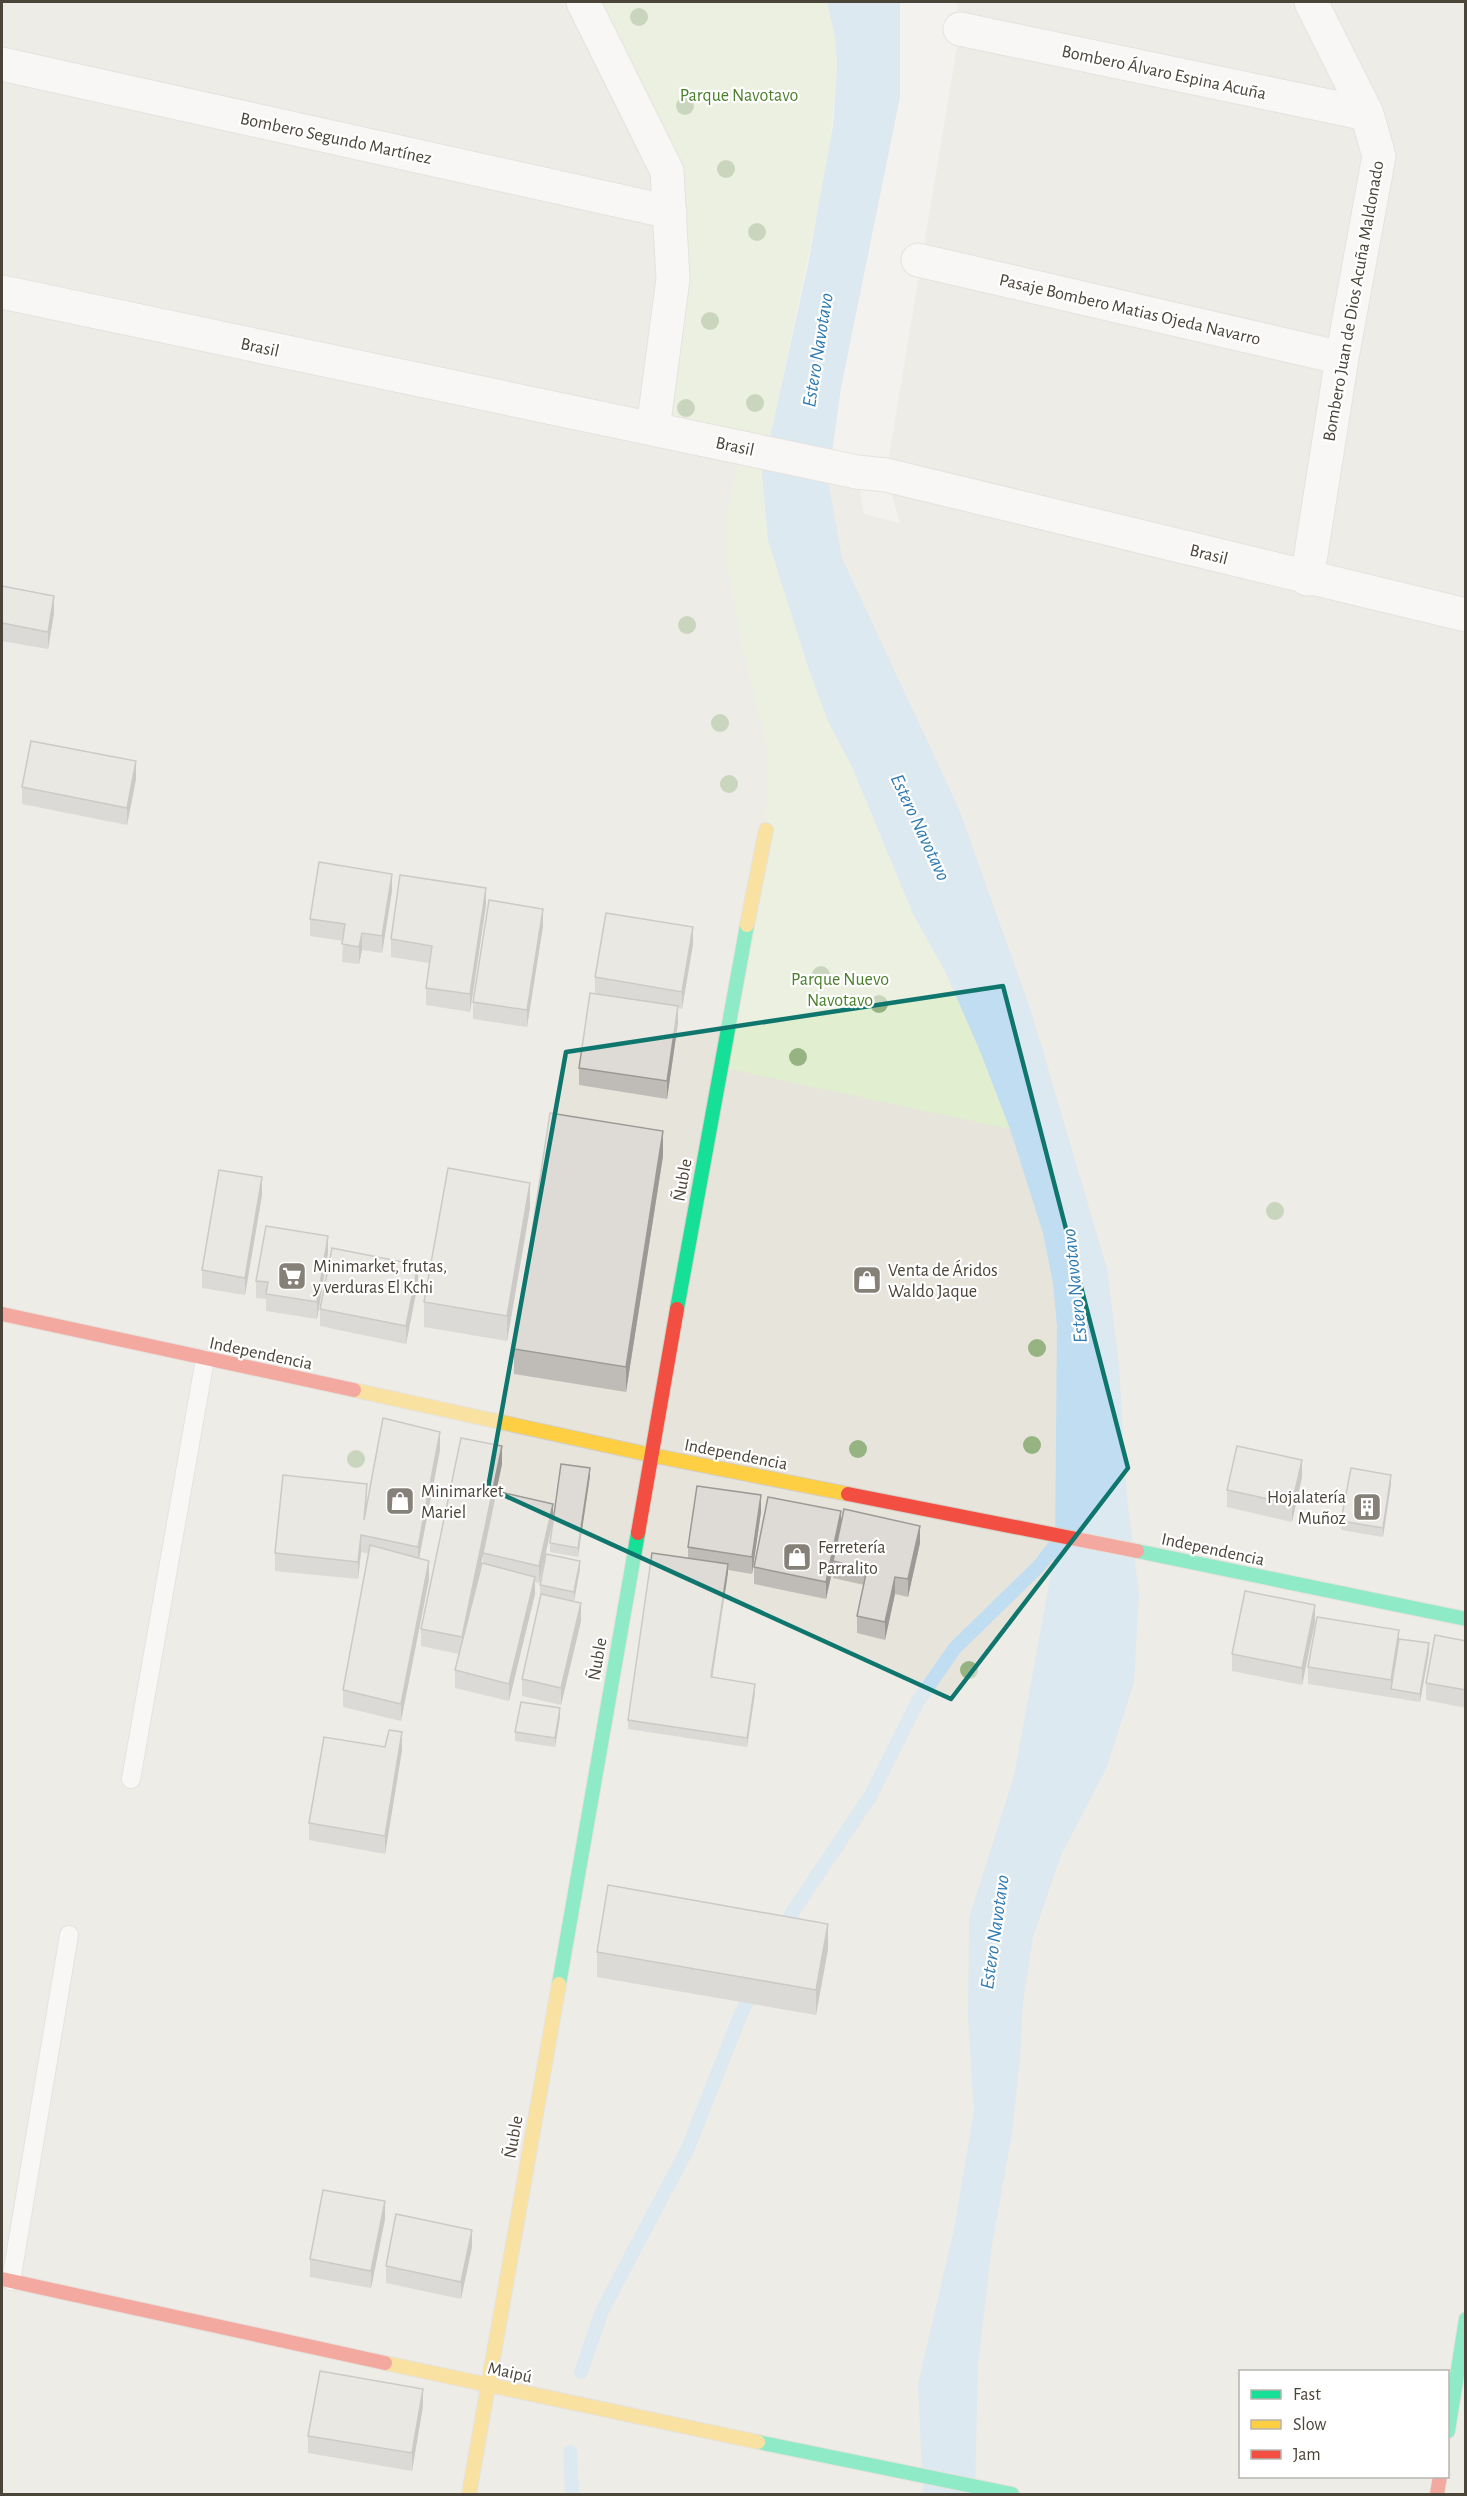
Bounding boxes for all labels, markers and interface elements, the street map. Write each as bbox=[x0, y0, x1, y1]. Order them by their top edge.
street label: Bombero Álvaro Espina Acuña bbox=[1060, 40, 1268, 103]
park label: Parque Navotavo bbox=[680, 87, 798, 105]
street label: Bombero Segundo Martínez bbox=[238, 110, 433, 168]
street label: Bombero Juan de Dios Acuña Maldonado bbox=[1320, 159, 1388, 443]
street label: Pasaje Bombero Matias Ojeda Navarro bbox=[997, 271, 1262, 349]
water label: Estero Navotavo bbox=[799, 292, 837, 409]
street label: Brasil bbox=[239, 335, 281, 361]
street label: Brasil bbox=[714, 434, 756, 460]
street label: Brasil bbox=[1188, 542, 1230, 568]
water label: Estero Navotavo bbox=[887, 771, 953, 884]
park label: Parque Nuevo Navotavo bbox=[791, 971, 889, 1010]
street label: Ñuble bbox=[667, 1157, 696, 1203]
water label: Estero Navotavo bbox=[1059, 1228, 1091, 1344]
place label: Minimarket, frutas, y verduras El Kchi bbox=[312, 1258, 447, 1297]
place label: Venta de Áridos Waldo Jaque bbox=[888, 1259, 998, 1301]
supermarket icon: Minimarket, frutas, y verduras El Kchi bbox=[276, 1260, 308, 1292]
shop icon: Venta de Áridos Waldo Jaque bbox=[851, 1264, 883, 1296]
street label: Independencia bbox=[208, 1334, 314, 1374]
street label: Independencia bbox=[683, 1436, 789, 1474]
place label: Minimarket Mariel bbox=[421, 1483, 504, 1522]
shop icon: Minimarket Mariel bbox=[384, 1485, 416, 1517]
place label: Hojalatería Muñoz bbox=[1267, 1489, 1346, 1528]
building icon: Hojalatería Muñoz bbox=[1351, 1491, 1383, 1523]
street label: Independencia bbox=[1160, 1530, 1266, 1570]
place label: Ferretería Parralito bbox=[818, 1539, 886, 1578]
shop icon: Ferretería Parralito bbox=[781, 1541, 813, 1573]
street label: Ñuble bbox=[582, 1636, 611, 1682]
water label: Estero Navotavo bbox=[977, 1874, 1013, 1991]
street label: Ñuble bbox=[498, 2114, 527, 2160]
street label: Maipú bbox=[486, 2359, 534, 2386]
legend bbox=[1239, 2370, 1449, 2478]
text: Fast bbox=[1293, 2386, 1321, 2404]
text: Slow bbox=[1293, 2416, 1326, 2434]
text: Jam bbox=[1293, 2446, 1321, 2464]

